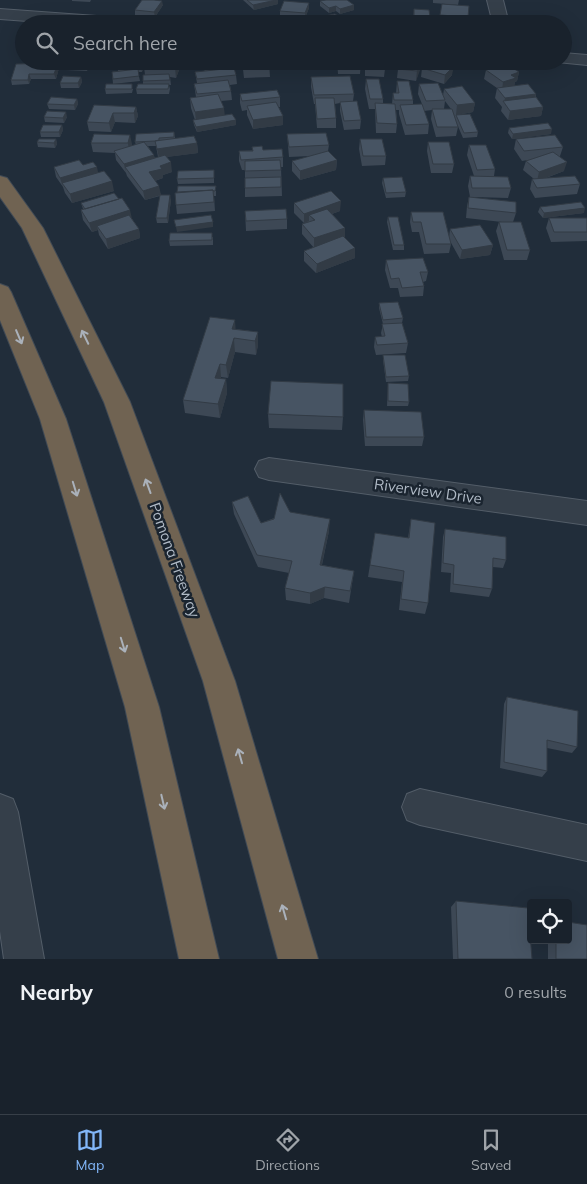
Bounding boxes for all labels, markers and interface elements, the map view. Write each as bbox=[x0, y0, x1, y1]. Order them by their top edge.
search box bbox=[15, 15, 572, 70]
icon: search bbox=[33, 29, 61, 57]
text: Search here bbox=[73, 31, 177, 55]
one-way arrow bbox=[15, 329, 24, 344]
one-way arrow bbox=[80, 329, 90, 344]
street label: Riverview Drive bbox=[373, 474, 483, 508]
one-way arrow bbox=[143, 479, 152, 494]
one-way arrow bbox=[71, 481, 81, 497]
street label: Pomona Freeway bbox=[145, 500, 205, 620]
one-way arrow bbox=[118, 636, 128, 652]
one-way arrow bbox=[235, 748, 245, 764]
one-way arrow bbox=[159, 794, 168, 810]
map controls bbox=[527, 899, 572, 944]
button: locate bbox=[527, 899, 572, 944]
one-way arrow bbox=[279, 905, 289, 921]
text: Nearby bbox=[20, 979, 93, 1005]
text: 0 results bbox=[504, 982, 567, 1002]
tab: Map bbox=[76, 1126, 104, 1174]
tab: Directions bbox=[255, 1126, 320, 1174]
tab: Saved bbox=[471, 1126, 511, 1174]

